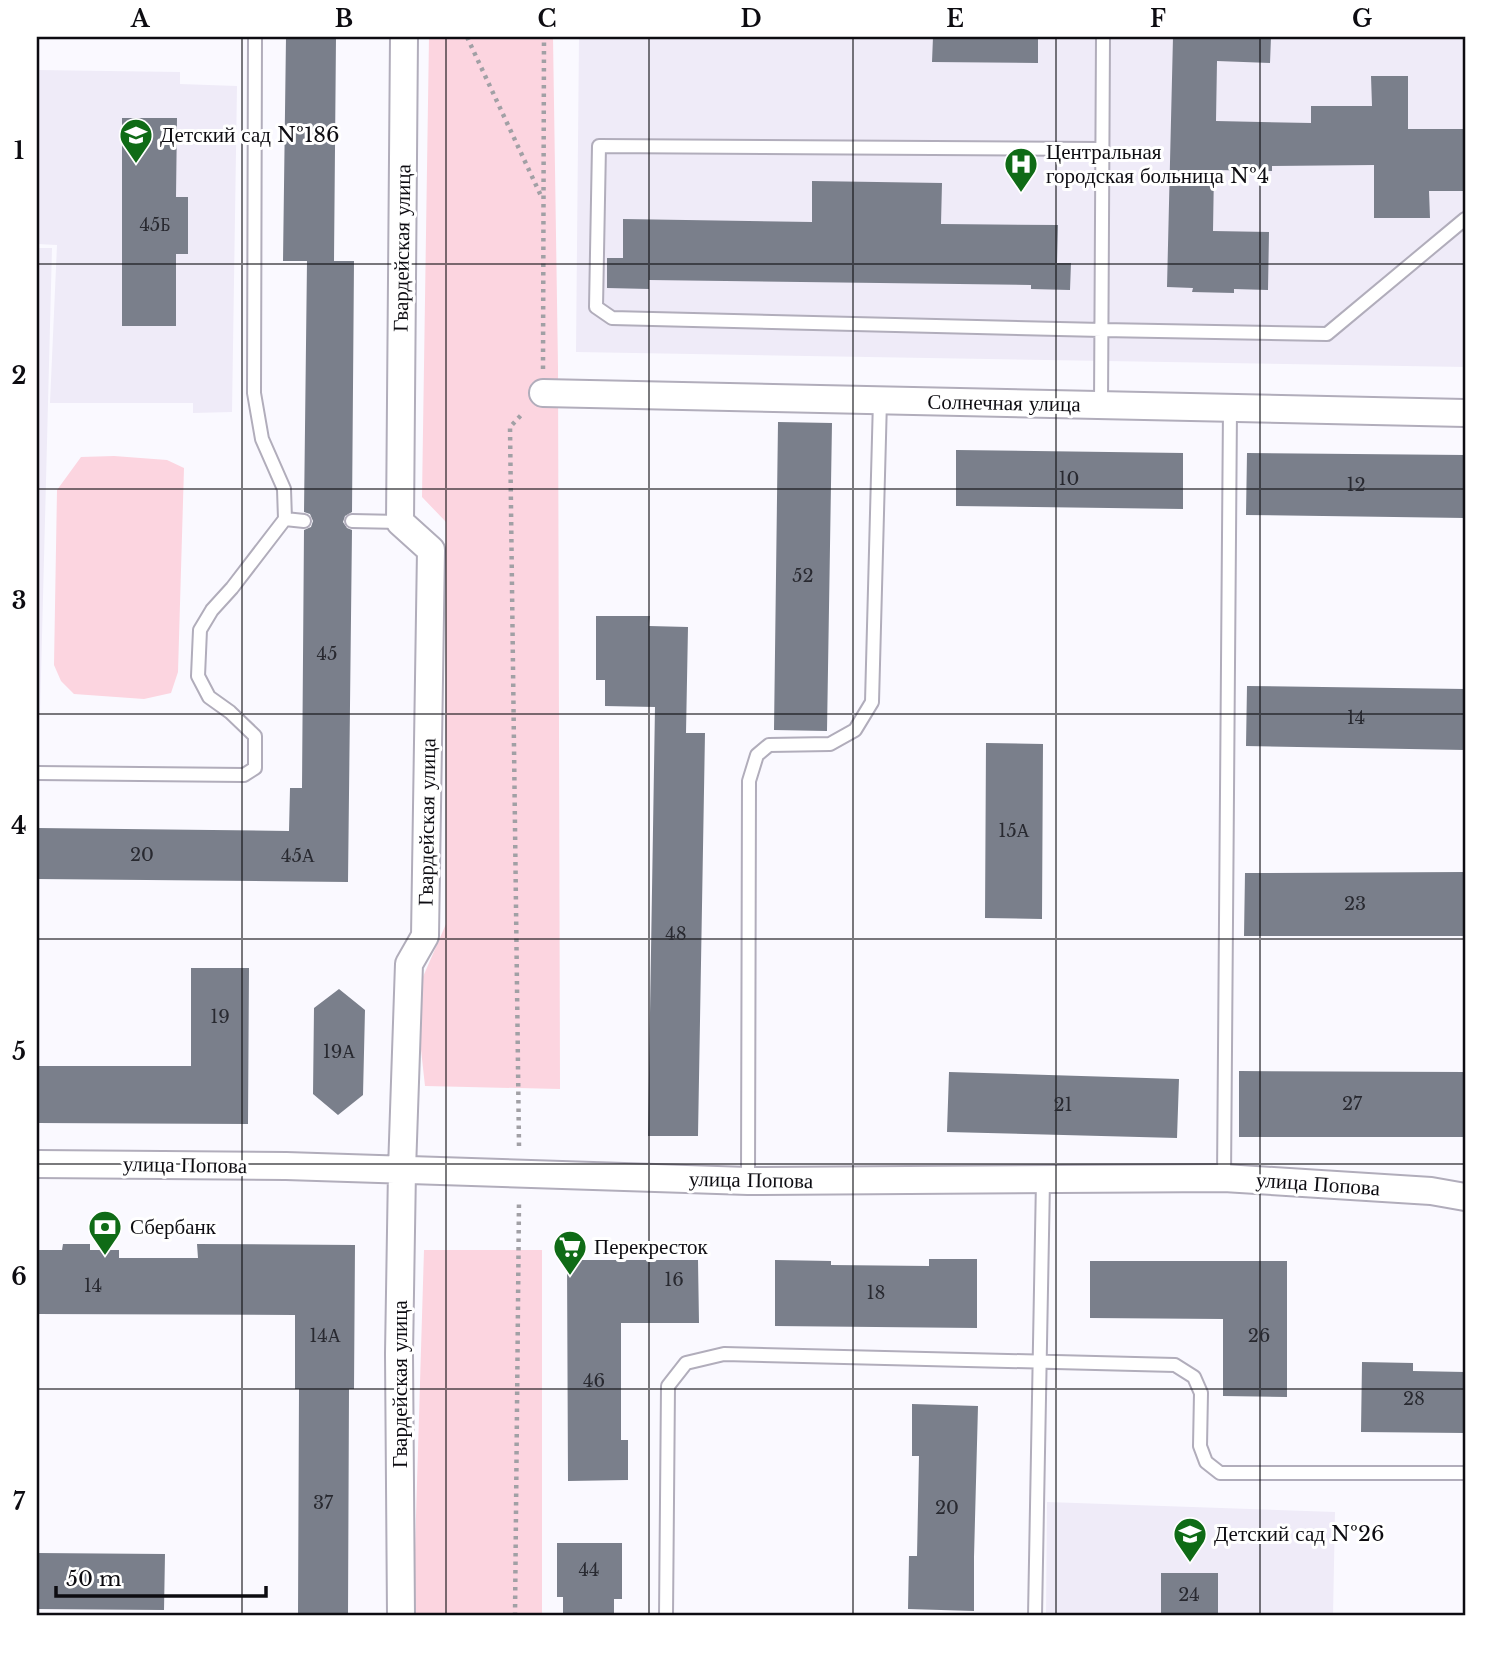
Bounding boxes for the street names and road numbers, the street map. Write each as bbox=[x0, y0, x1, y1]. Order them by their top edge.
street label: Гвардейская улица bbox=[388, 163, 416, 332]
street label: Солнечная улица bbox=[927, 389, 1082, 417]
street label: Гвардейская улица bbox=[413, 737, 441, 906]
street label: улица Попова bbox=[123, 1151, 248, 1179]
street label: улица Попова bbox=[689, 1166, 814, 1194]
street label: улица Попова bbox=[1255, 1167, 1382, 1201]
street label: Гвардейская улица bbox=[387, 1299, 413, 1468]

